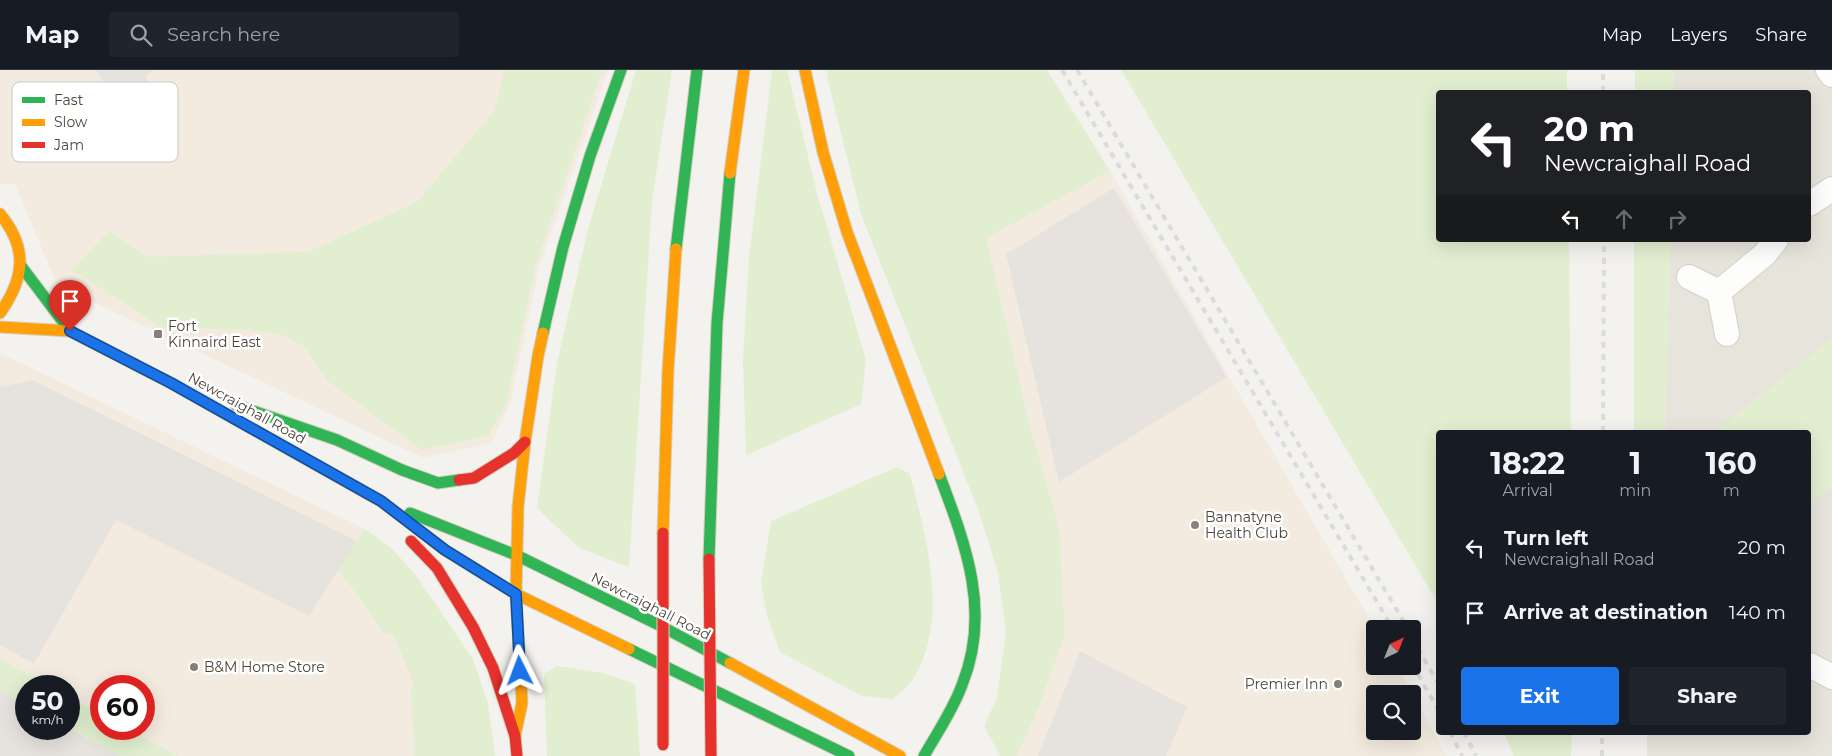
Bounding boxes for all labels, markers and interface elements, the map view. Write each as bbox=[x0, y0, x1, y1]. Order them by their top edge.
search box bbox=[109, 12, 459, 57]
text: Map bbox=[25, 20, 79, 49]
icon: search bbox=[127, 21, 155, 49]
text: Search here bbox=[167, 23, 280, 46]
text: Map bbox=[1602, 24, 1642, 46]
text: Layers bbox=[1670, 24, 1727, 46]
text: Share bbox=[1755, 24, 1807, 46]
legend bbox=[12, 82, 178, 162]
text: Fast bbox=[54, 91, 84, 109]
text: 20 m bbox=[1544, 107, 1635, 150]
icon: left bbox=[1461, 110, 1526, 175]
text: Slow bbox=[54, 113, 88, 131]
text: Jam bbox=[53, 136, 84, 154]
text: Newcraighall Road bbox=[1544, 150, 1751, 177]
icon: left bbox=[1557, 205, 1585, 233]
icon: ahead bbox=[1610, 205, 1638, 233]
icon: right bbox=[1663, 205, 1691, 233]
pin bbox=[49, 280, 91, 331]
icon: arrive bbox=[56, 287, 84, 315]
place label: Fort Kinnaird East bbox=[168, 317, 262, 351]
marker: Fort Kinnaird East bbox=[152, 328, 164, 340]
street label: Newcraighall Road bbox=[185, 368, 309, 448]
text: 18:22 bbox=[1490, 445, 1565, 482]
text: 1 bbox=[1629, 445, 1641, 482]
text: 160 bbox=[1706, 445, 1757, 482]
text: Arrival bbox=[1502, 481, 1553, 500]
text: min bbox=[1619, 481, 1651, 500]
text: m bbox=[1723, 481, 1740, 500]
place label: Bannatyne Health Club bbox=[1205, 508, 1288, 542]
marker: Bannatyne Health Club bbox=[1189, 519, 1201, 531]
text: Turn left bbox=[1504, 527, 1589, 550]
icon: left bbox=[1461, 534, 1489, 562]
text: 20 m bbox=[1738, 536, 1786, 559]
text: Newcraighall Road bbox=[1504, 550, 1655, 569]
street label: Newcraighall Road bbox=[588, 568, 714, 644]
icon: arrive bbox=[1461, 599, 1489, 627]
text: Arrive at destination bbox=[1504, 601, 1708, 624]
text: 140 m bbox=[1729, 601, 1786, 624]
north arrow bbox=[1366, 620, 1421, 675]
map controls bbox=[1366, 620, 1421, 740]
position arrow bbox=[493, 644, 545, 696]
place label: B&M Home Store bbox=[204, 658, 325, 676]
marker: B&M Home Store bbox=[188, 661, 200, 673]
button: Exit bbox=[1461, 667, 1619, 725]
button: Share bbox=[1629, 667, 1786, 725]
speed limit sign: 60 bbox=[90, 675, 155, 740]
place label: Premier Inn bbox=[1245, 675, 1328, 693]
marker: Premier Inn bbox=[1332, 678, 1344, 690]
button: search bbox=[1366, 685, 1421, 740]
text: 50 bbox=[32, 686, 63, 716]
text: km/h bbox=[31, 712, 64, 727]

